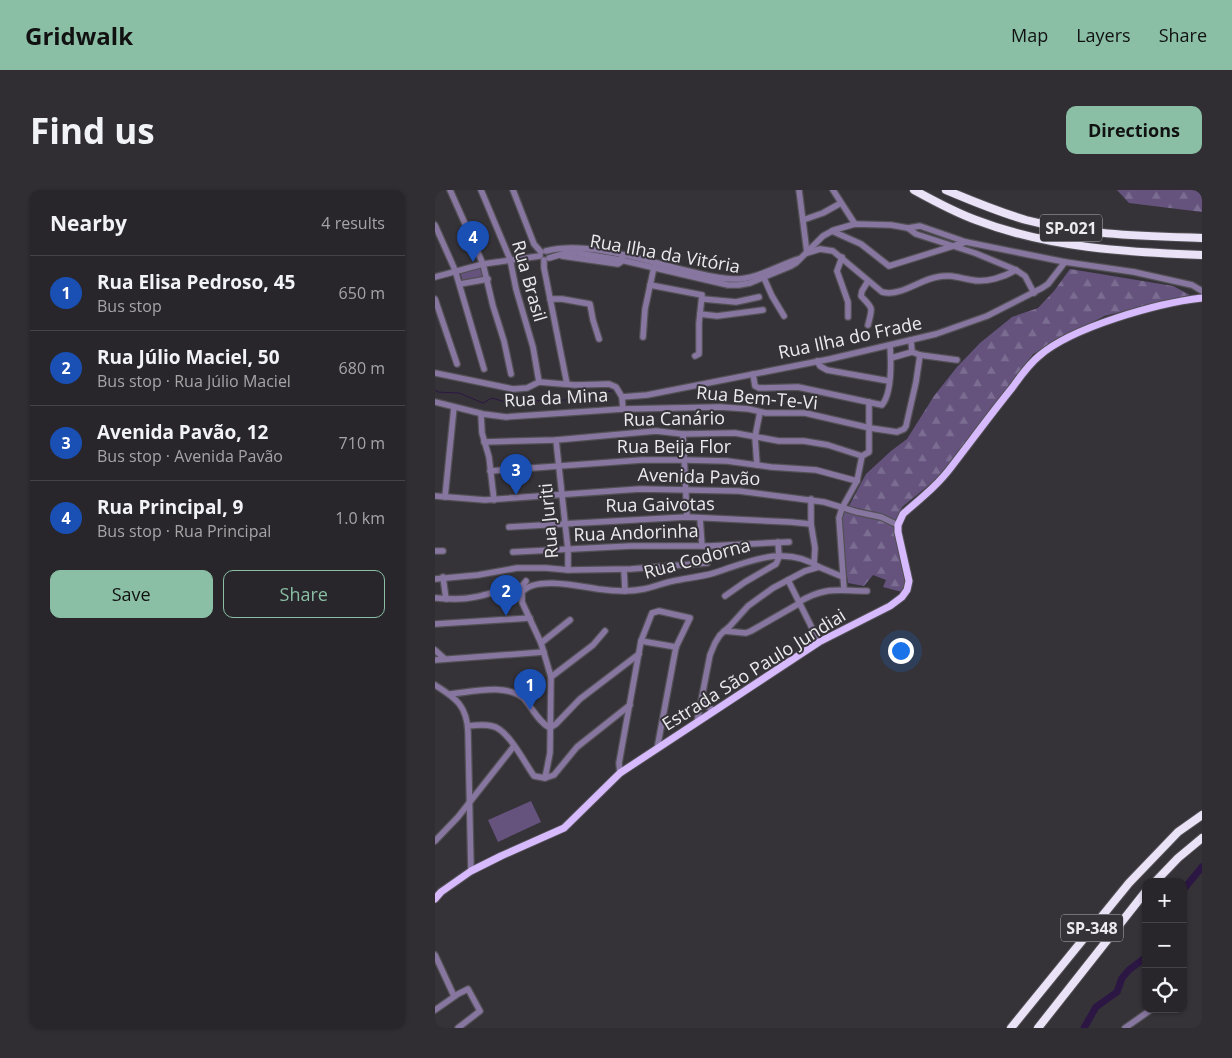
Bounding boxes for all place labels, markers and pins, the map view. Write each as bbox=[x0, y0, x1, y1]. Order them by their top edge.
pin: 4 bbox=[457, 221, 489, 262]
pin: 3 bbox=[500, 454, 532, 495]
pin: 2 bbox=[490, 575, 522, 616]
pin: 1 bbox=[514, 669, 546, 710]

